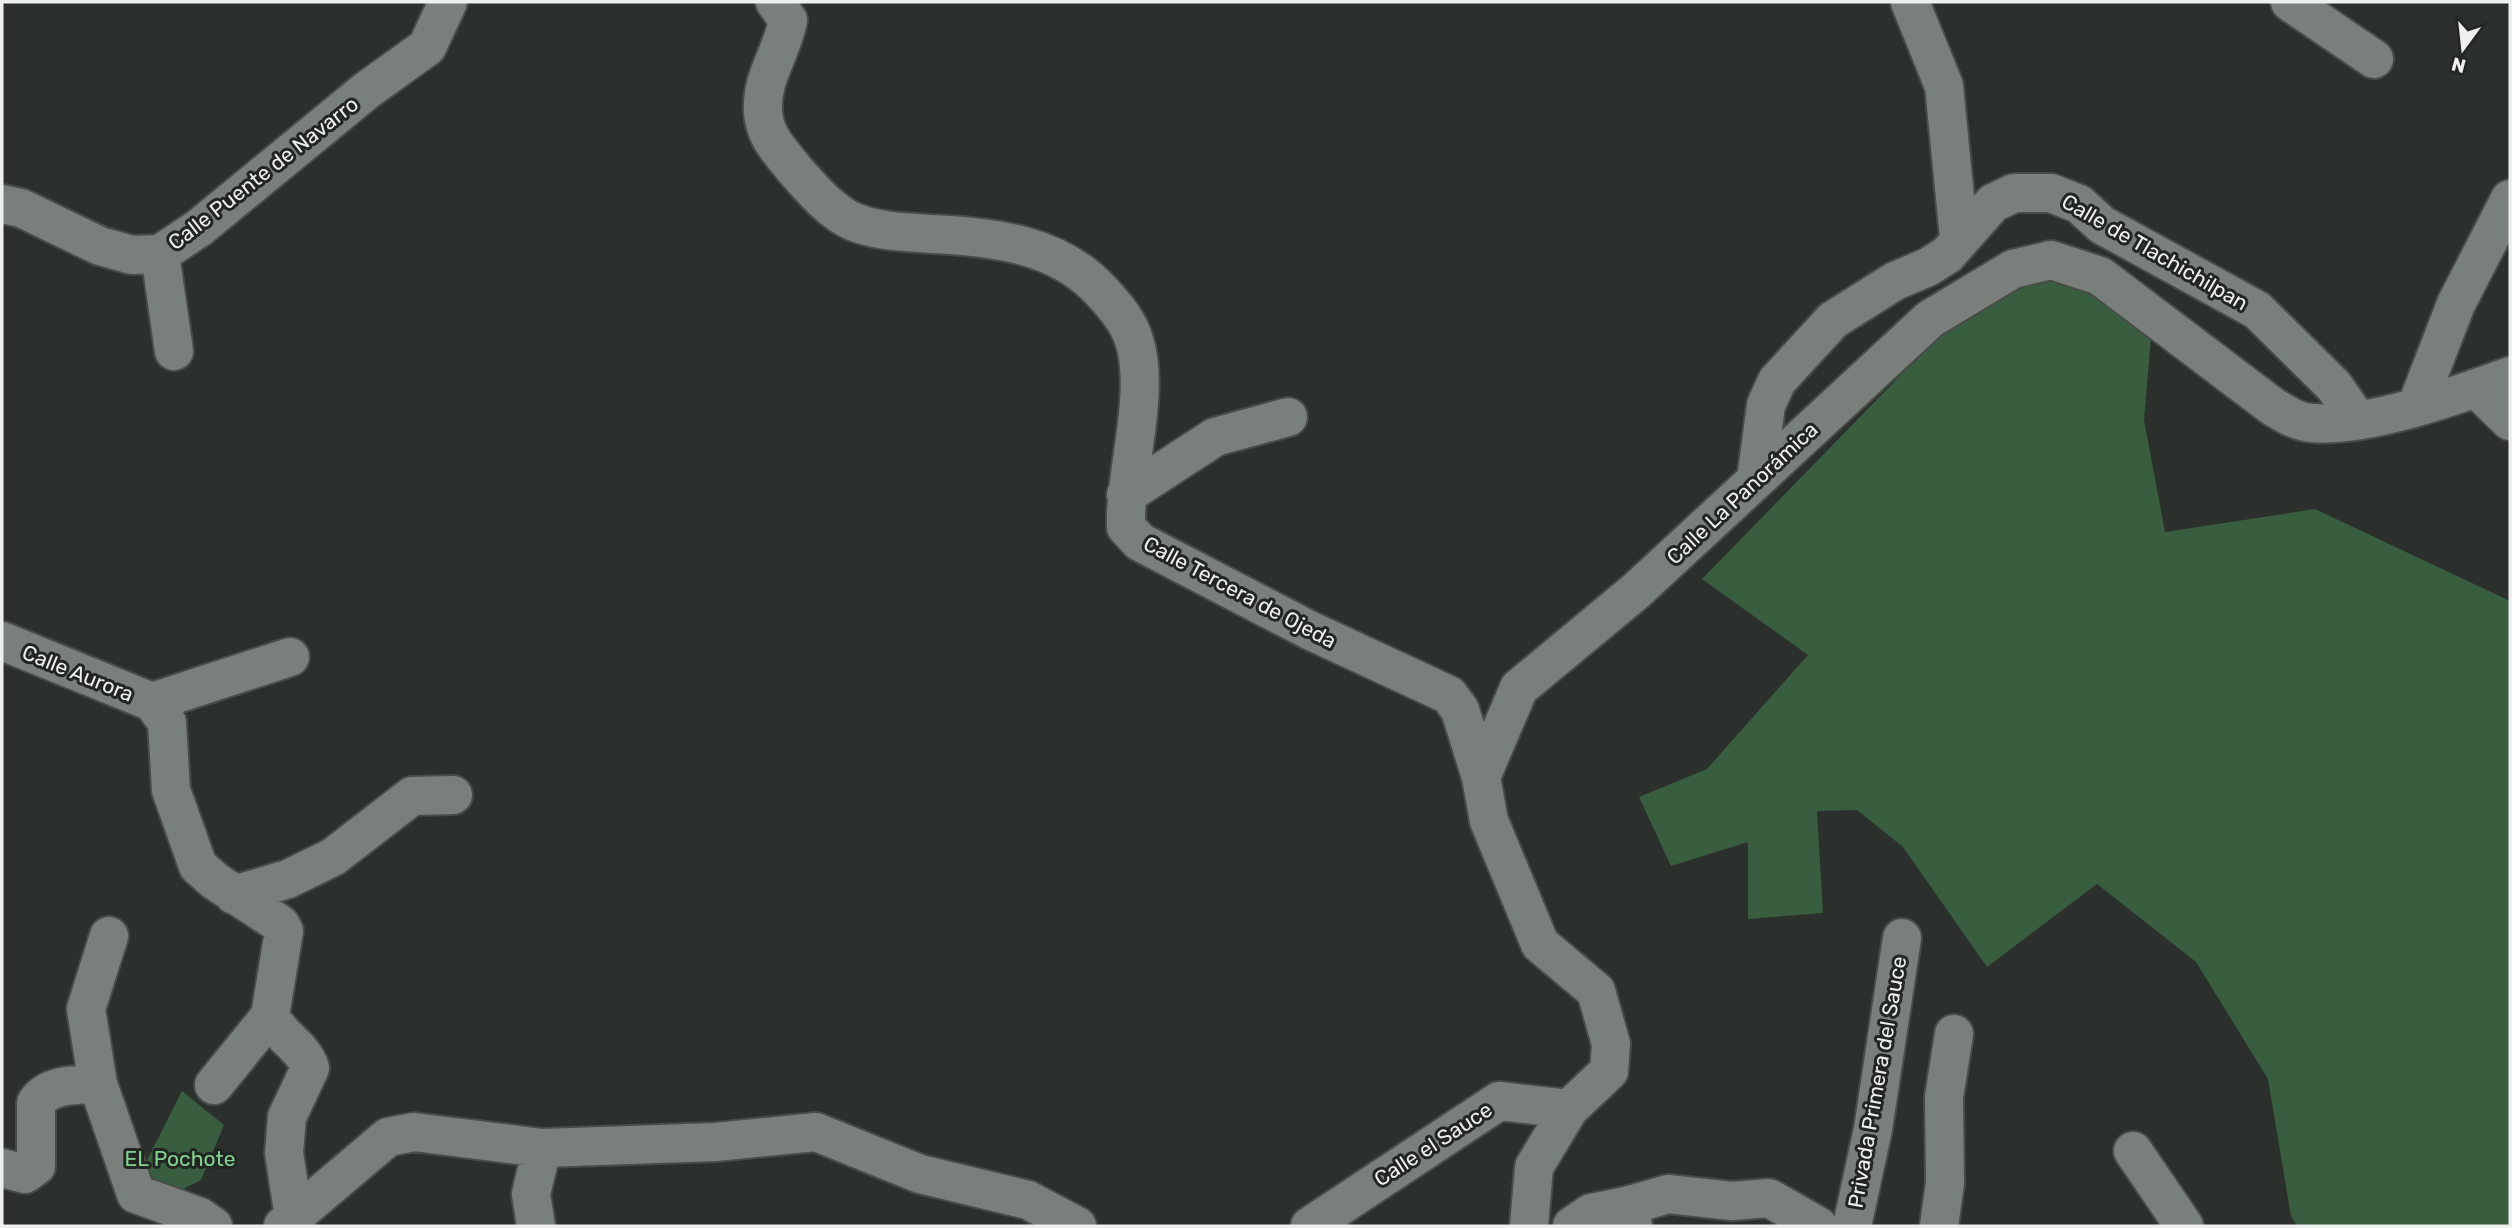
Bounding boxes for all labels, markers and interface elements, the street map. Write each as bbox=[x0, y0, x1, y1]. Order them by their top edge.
north arrow bbox=[2428, 14, 2498, 84]
text: N bbox=[2449, 52, 2468, 78]
street label: Calle Puente de Navarro bbox=[163, 91, 363, 255]
street label: Calle de Tlachichilpan bbox=[2057, 188, 2253, 316]
street label: Calle La Panorámica bbox=[1661, 417, 1823, 569]
street label: Calle Tercera de Ojeda bbox=[1139, 531, 1341, 653]
street label: Calle Aurora bbox=[19, 639, 137, 707]
street label: Privada Primera del Sauce bbox=[1843, 954, 1911, 1210]
street label: Calle el Sauce bbox=[1369, 1097, 1497, 1191]
park label: EL Pochote bbox=[125, 1146, 235, 1171]

